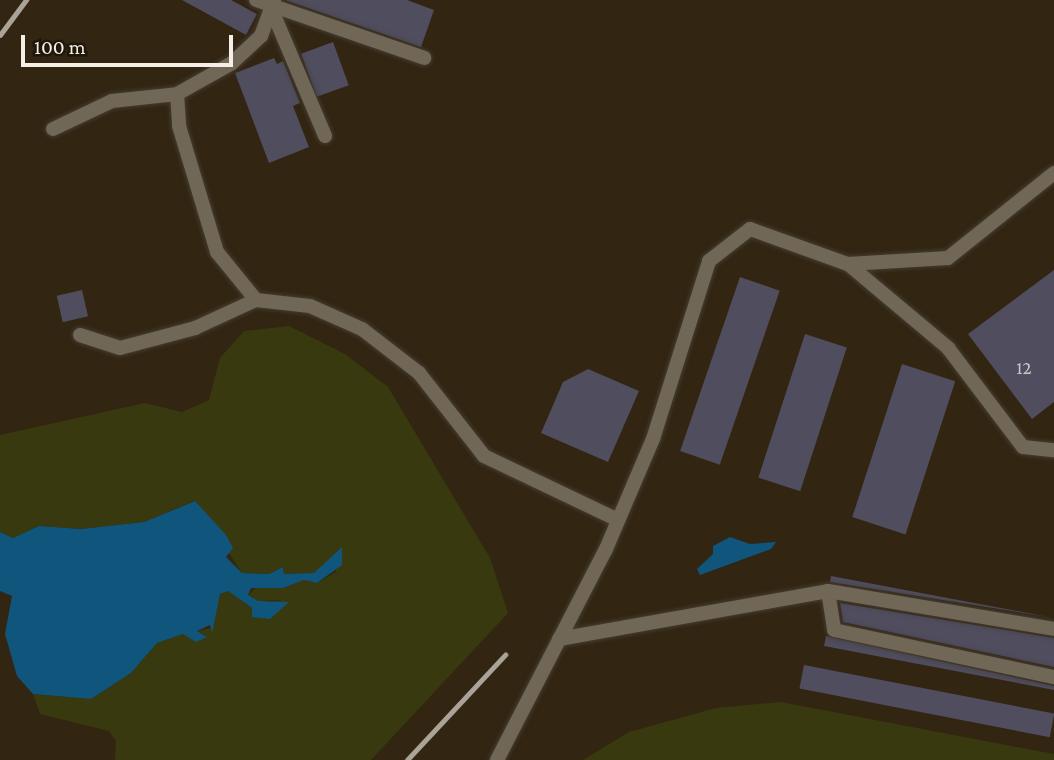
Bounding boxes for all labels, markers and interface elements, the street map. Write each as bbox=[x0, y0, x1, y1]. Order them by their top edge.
scale bar bbox=[24, 21, 236, 65]
text: 100 m bbox=[34, 35, 86, 59]
house number: 12 bbox=[1016, 357, 1032, 379]

